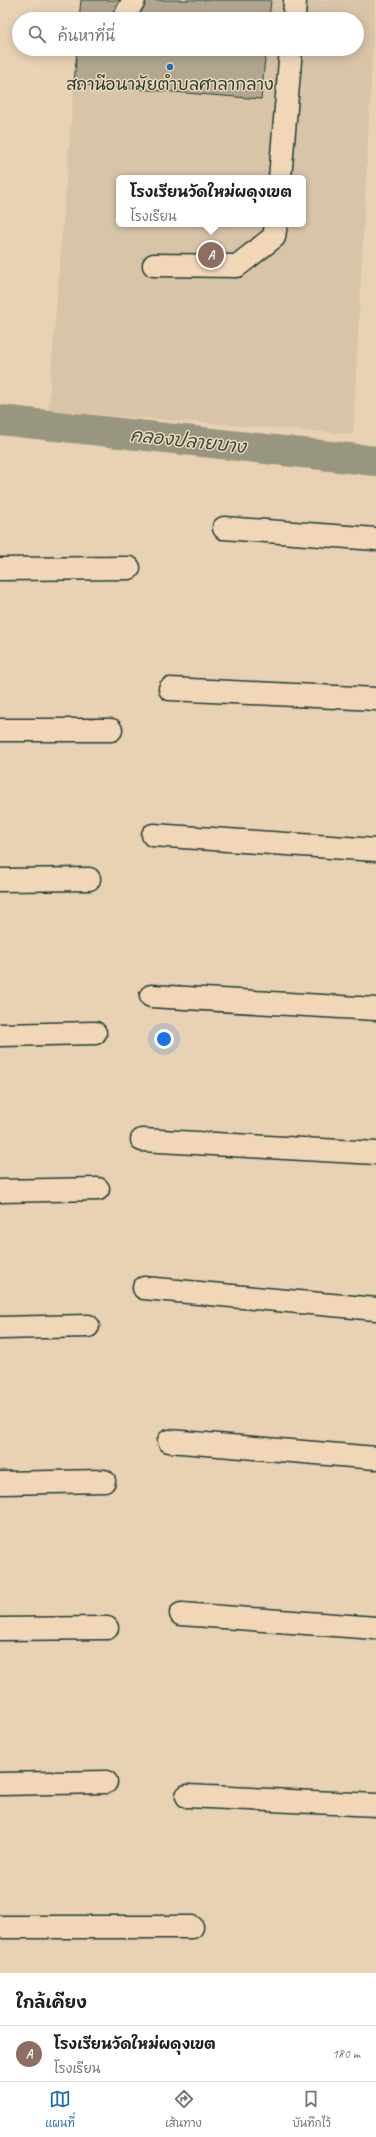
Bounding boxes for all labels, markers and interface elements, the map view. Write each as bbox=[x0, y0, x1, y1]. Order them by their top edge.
search box bbox=[12, 12, 364, 56]
icon: search bbox=[26, 23, 48, 45]
text: ค้นหาที่นี่ bbox=[58, 27, 115, 46]
marker: สถานีอนามัยตำบลศาลากลาง bbox=[165, 62, 175, 72]
place label: สถานีอนามัยตำบลศาลากลาง bbox=[66, 74, 274, 95]
popup bbox=[116, 175, 306, 227]
text: โรงเรียนวัดใหม่ผดุงเขต bbox=[130, 183, 292, 202]
text: โรงเรียน bbox=[130, 209, 177, 225]
pin: A bbox=[198, 240, 224, 270]
water label: คลองปลายบาง bbox=[129, 424, 248, 458]
your location bbox=[154, 1029, 174, 1049]
text: ใกล้เคียง bbox=[16, 1992, 87, 2013]
text: โรงเรียนวัดใหม่ผดุงเขต bbox=[54, 2035, 216, 2054]
text: A bbox=[26, 2046, 32, 2062]
text: 180 m bbox=[332, 2046, 360, 2062]
text: โรงเรียน bbox=[54, 2061, 100, 2077]
tab: แผนที่ bbox=[45, 2088, 75, 2131]
tab: เส้นทาง bbox=[165, 2088, 202, 2131]
tab: บันทึกไว้ bbox=[292, 2088, 331, 2131]

